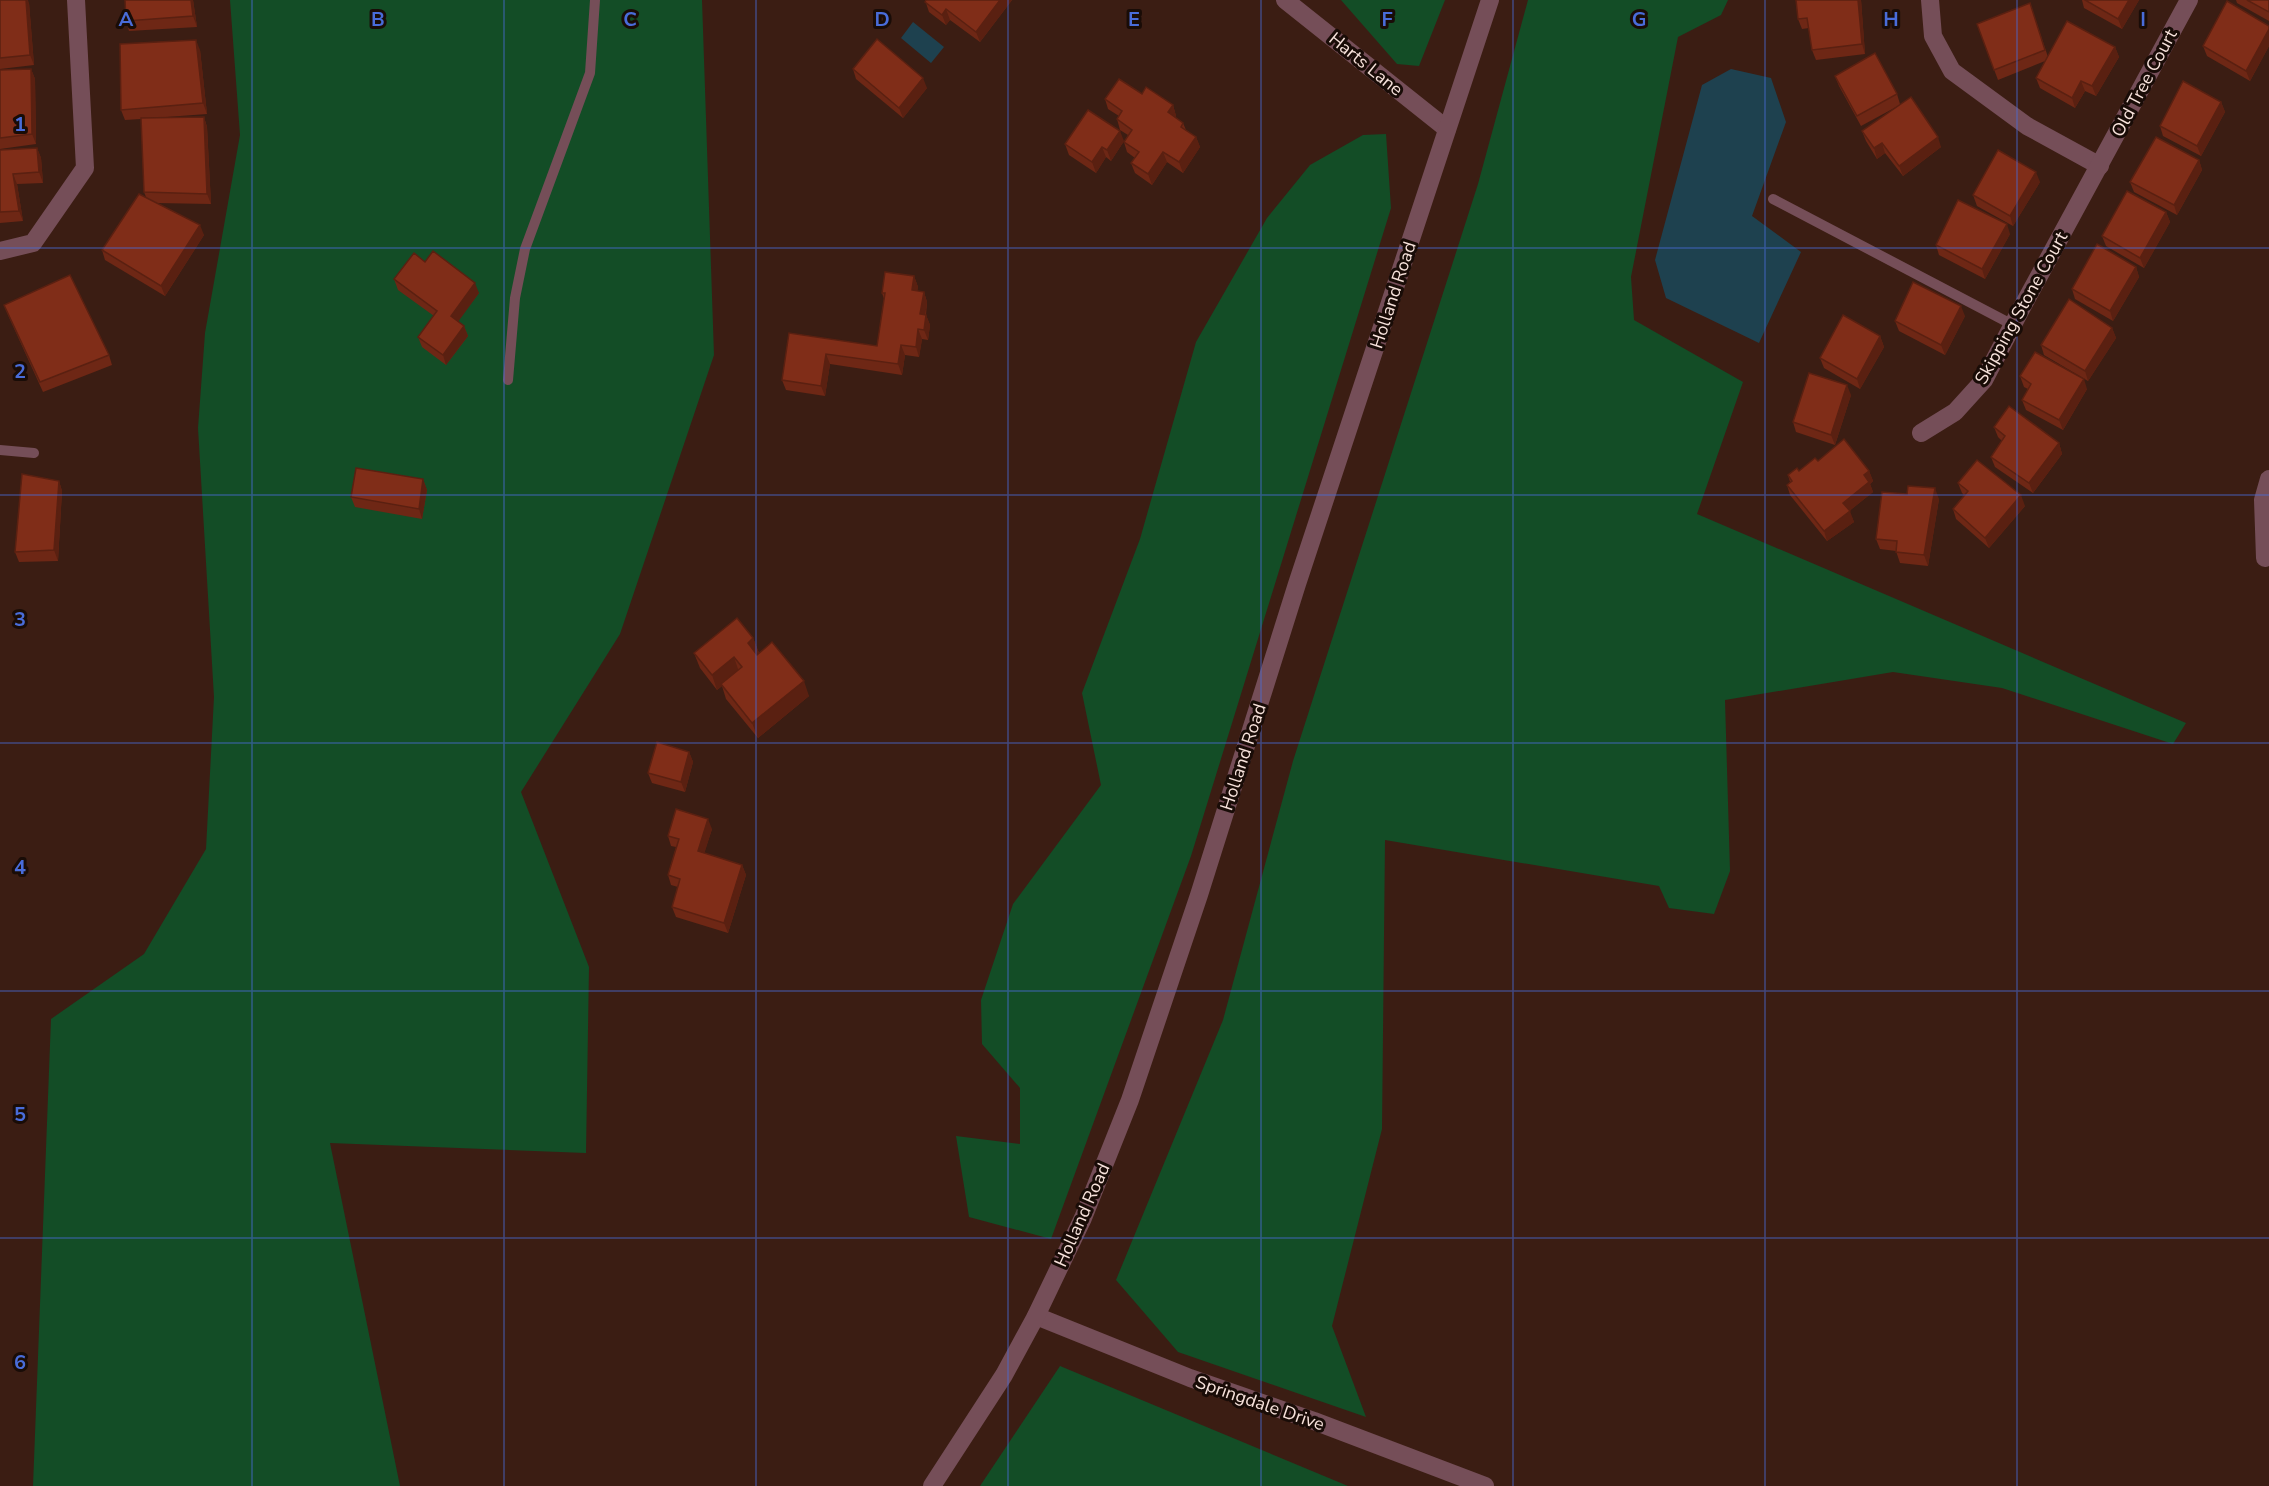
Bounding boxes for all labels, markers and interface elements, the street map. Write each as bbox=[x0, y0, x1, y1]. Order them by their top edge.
text: A bbox=[119, 6, 134, 33]
text: B bbox=[371, 6, 385, 33]
text: C bbox=[623, 6, 637, 33]
text: D bbox=[874, 6, 890, 33]
text: E bbox=[1128, 6, 1140, 33]
text: F bbox=[1381, 6, 1393, 33]
text: G bbox=[1632, 6, 1646, 33]
text: H bbox=[1883, 6, 1899, 33]
text: I bbox=[2140, 6, 2146, 33]
street label: Old Tree Court bbox=[2106, 24, 2183, 141]
street label: Harts Lane bbox=[1324, 27, 1408, 101]
text: 1 bbox=[14, 111, 26, 138]
street label: Skipping Stone Court bbox=[1969, 227, 2073, 389]
street label: Holland Road bbox=[1364, 238, 1422, 352]
text: 2 bbox=[14, 358, 26, 385]
text: 3 bbox=[14, 606, 26, 633]
street label: Holland Road bbox=[1214, 700, 1272, 814]
text: 4 bbox=[14, 854, 26, 881]
text: 5 bbox=[14, 1101, 26, 1128]
street label: Holland Road bbox=[1048, 1159, 1116, 1271]
text: 6 bbox=[14, 1349, 26, 1376]
street label: Springdale Drive bbox=[1192, 1370, 1328, 1436]

